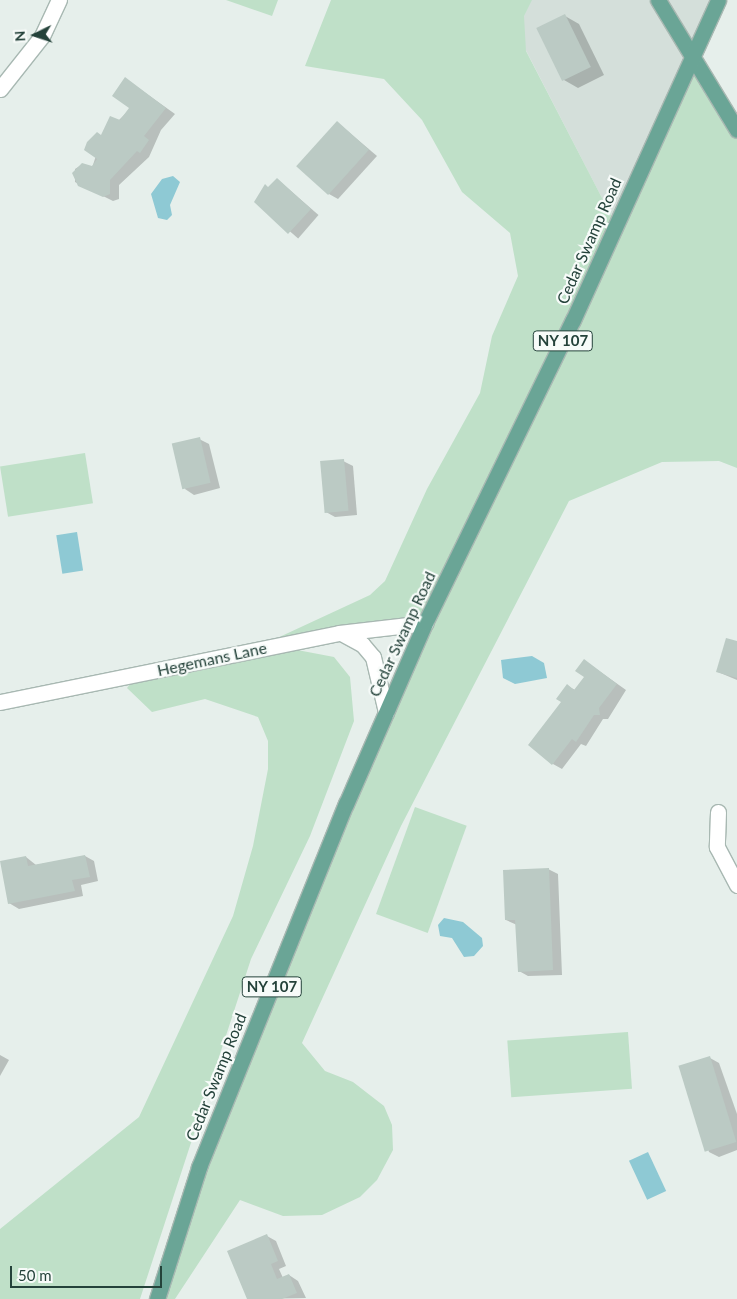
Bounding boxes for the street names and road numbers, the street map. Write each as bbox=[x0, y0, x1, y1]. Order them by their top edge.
street label: Cedar Swamp Road bbox=[553, 175, 625, 307]
road number: NY 107 bbox=[532, 328, 594, 354]
street label: Cedar Swamp Road bbox=[364, 568, 440, 700]
street label: Hegemans Lane bbox=[155, 638, 269, 680]
road number: NY 107 bbox=[241, 974, 303, 1000]
street label: Cedar Swamp Road bbox=[182, 1010, 250, 1144]

